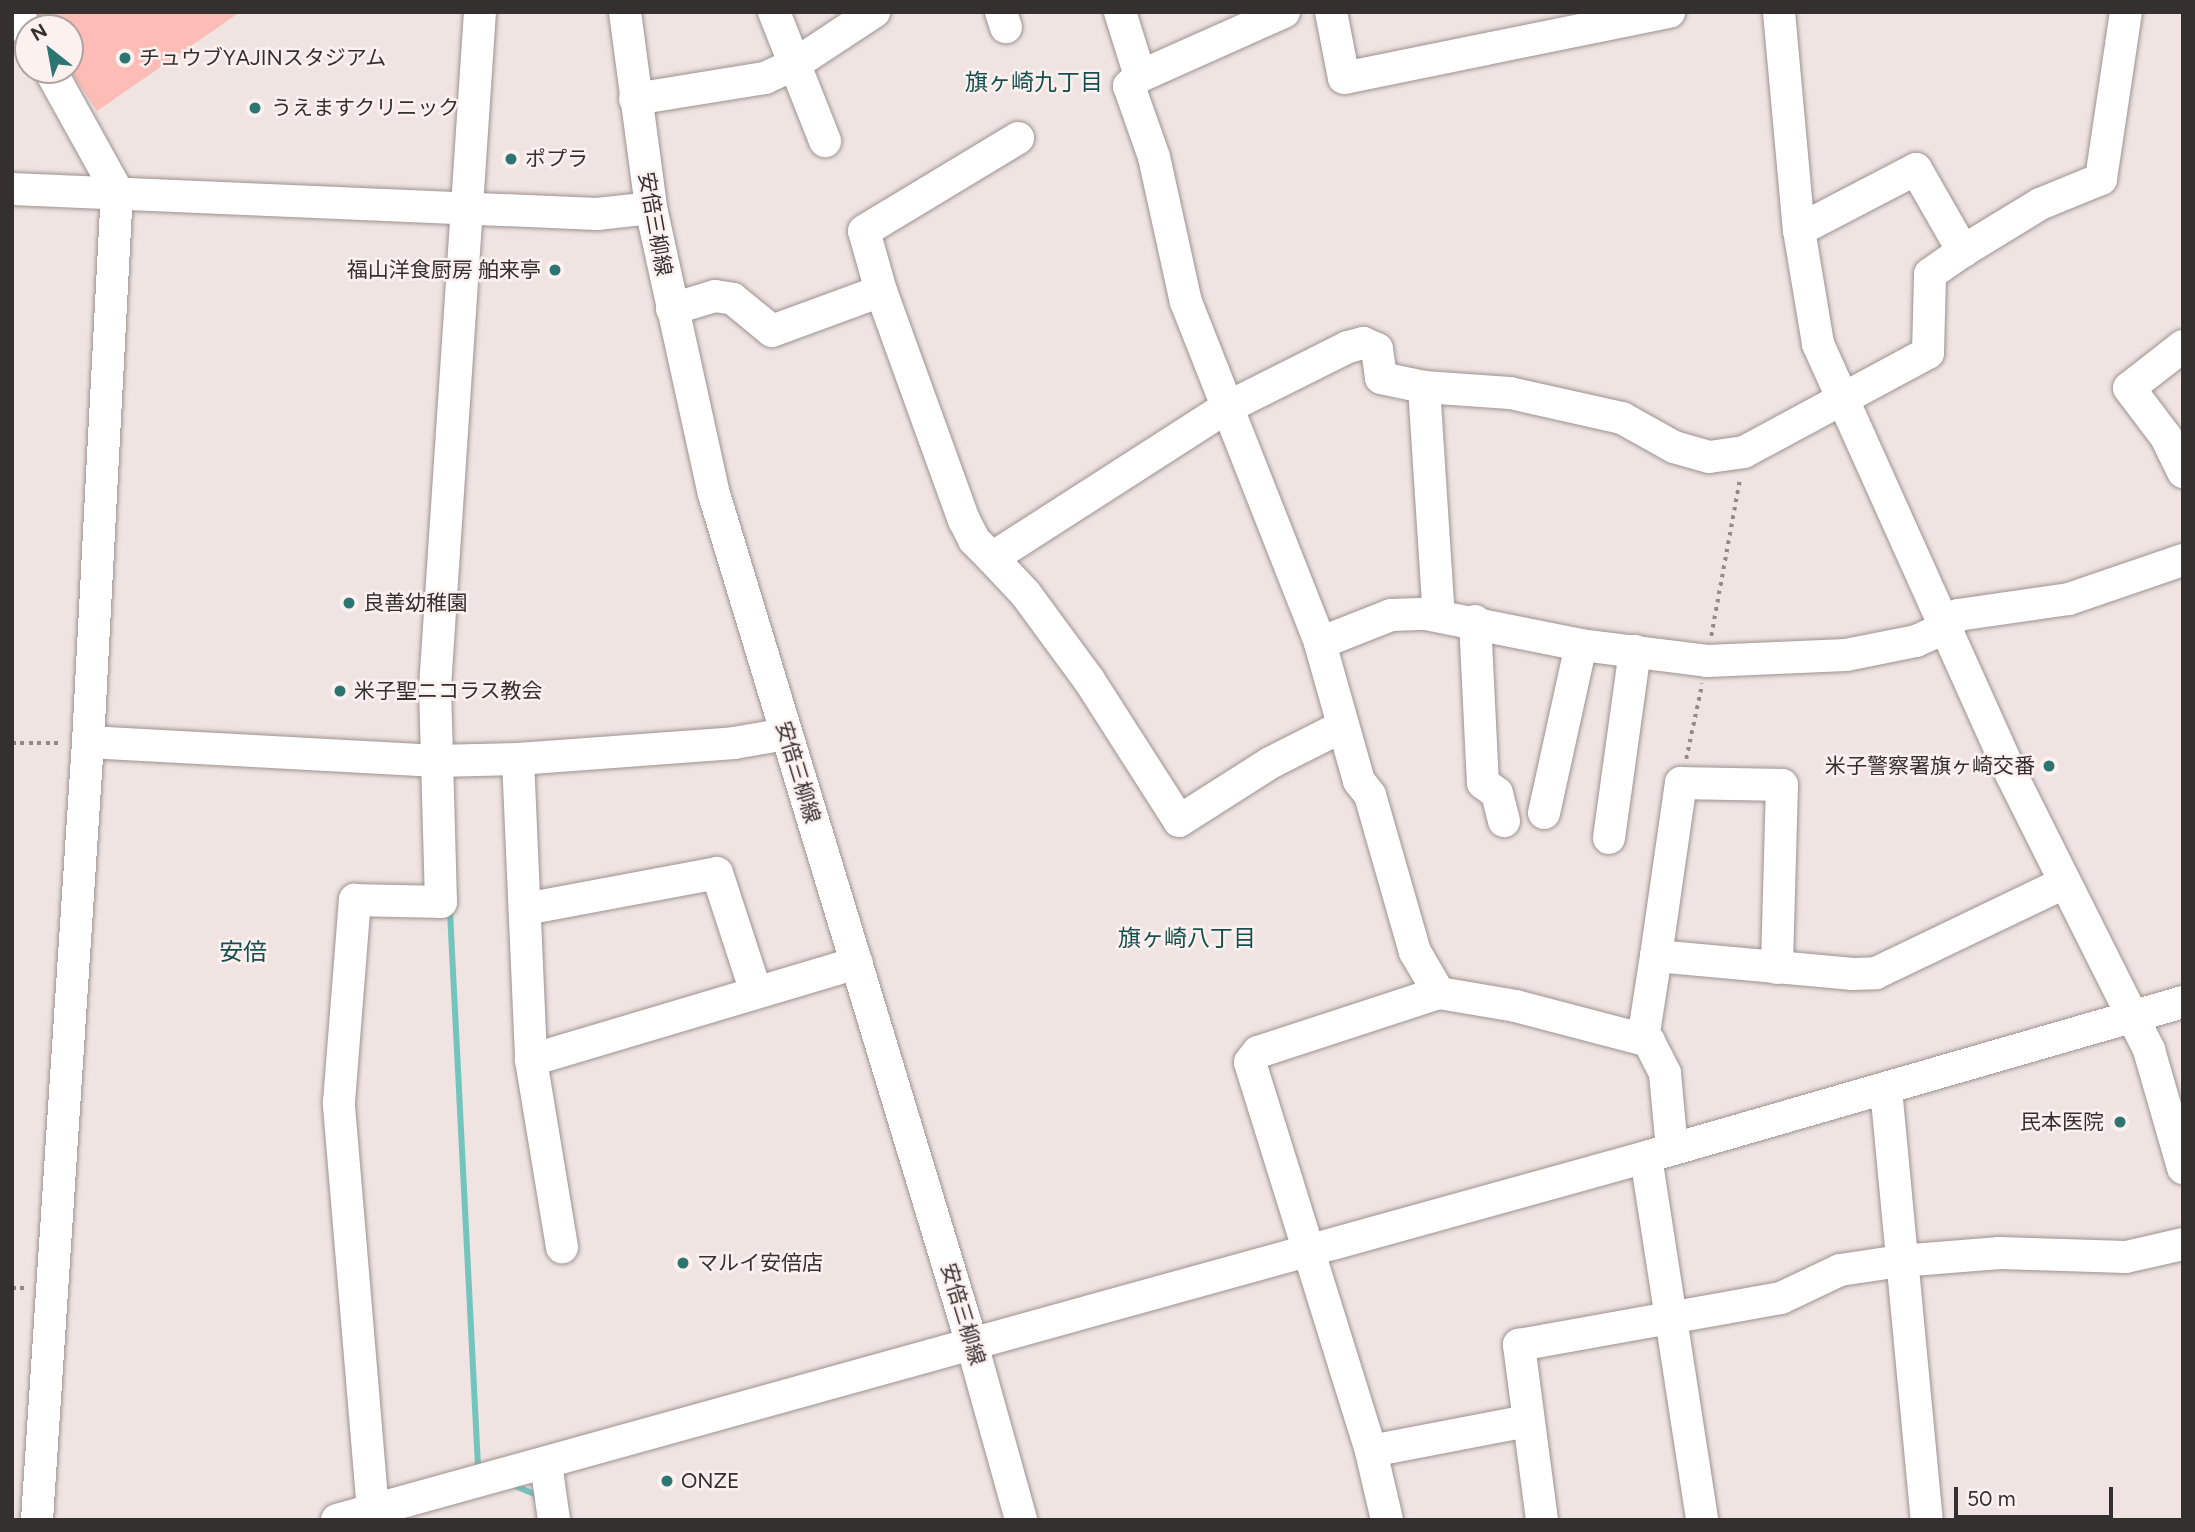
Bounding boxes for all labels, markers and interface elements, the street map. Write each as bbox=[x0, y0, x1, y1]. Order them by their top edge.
north arrow bbox=[14, 14, 84, 84]
text: N bbox=[27, 19, 51, 46]
place label: チュウブYAJINスタジアム bbox=[139, 45, 388, 71]
marker: チュウブYAJINスタジアム bbox=[117, 50, 133, 66]
district label: 旗ヶ崎九丁目 bbox=[965, 68, 1103, 96]
place label: うえますクリニック bbox=[271, 95, 460, 121]
marker: うえますクリニック bbox=[245, 98, 265, 118]
place label: ポプラ bbox=[525, 146, 588, 172]
marker: ポプラ bbox=[503, 151, 519, 167]
street label: 安倍三柳線 bbox=[633, 170, 677, 278]
place label: 福山洋食厨房 舶来亭 bbox=[347, 257, 541, 283]
marker: 福山洋食厨房 舶来亭 bbox=[547, 262, 563, 278]
place label: 良善幼稚園 bbox=[363, 590, 468, 616]
marker: 良善幼稚園 bbox=[341, 595, 357, 611]
place label: 米子聖ニコラス教会 bbox=[354, 678, 543, 704]
marker: 米子聖ニコラス教会 bbox=[332, 683, 348, 699]
street label: 安倍三柳線 bbox=[771, 718, 825, 826]
place label: 米子警察署旗ヶ崎交番 bbox=[1825, 753, 2035, 779]
marker: 米子警察署旗ヶ崎交番 bbox=[2041, 758, 2057, 774]
district label: 旗ヶ崎八丁目 bbox=[1118, 924, 1256, 952]
district label: 安倍 bbox=[219, 938, 267, 966]
place label: 民本医院 bbox=[2020, 1109, 2104, 1135]
marker: 民本医院 bbox=[2110, 1112, 2130, 1132]
place label: マルイ安倍店 bbox=[697, 1250, 823, 1276]
marker: マルイ安倍店 bbox=[675, 1255, 691, 1271]
street label: 安倍三柳線 bbox=[936, 1260, 990, 1368]
place label: ONZE bbox=[681, 1468, 739, 1494]
scale bar bbox=[1957, 1472, 2116, 1516]
marker: ONZE bbox=[659, 1473, 675, 1489]
text: 50 m bbox=[1967, 1486, 2016, 1511]

